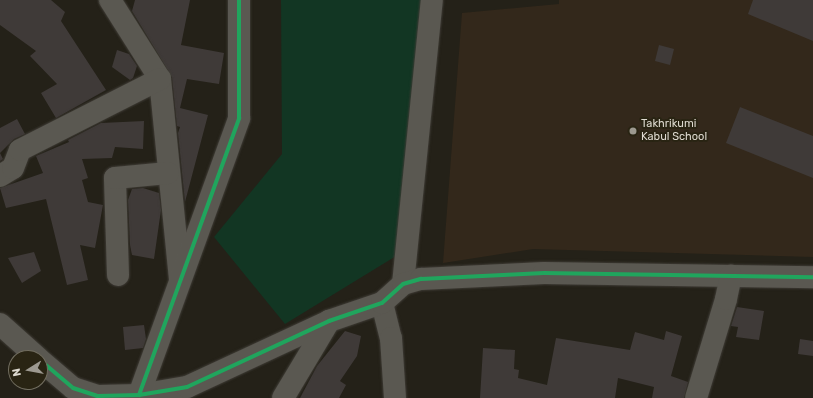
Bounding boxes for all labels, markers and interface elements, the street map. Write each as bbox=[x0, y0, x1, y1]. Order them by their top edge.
place label: Takhrikumi Kabul School bbox=[641, 118, 707, 144]
marker: Takhrikumi Kabul School bbox=[628, 126, 638, 136]
north arrow bbox=[8, 350, 48, 390]
text: N bbox=[10, 367, 24, 377]

